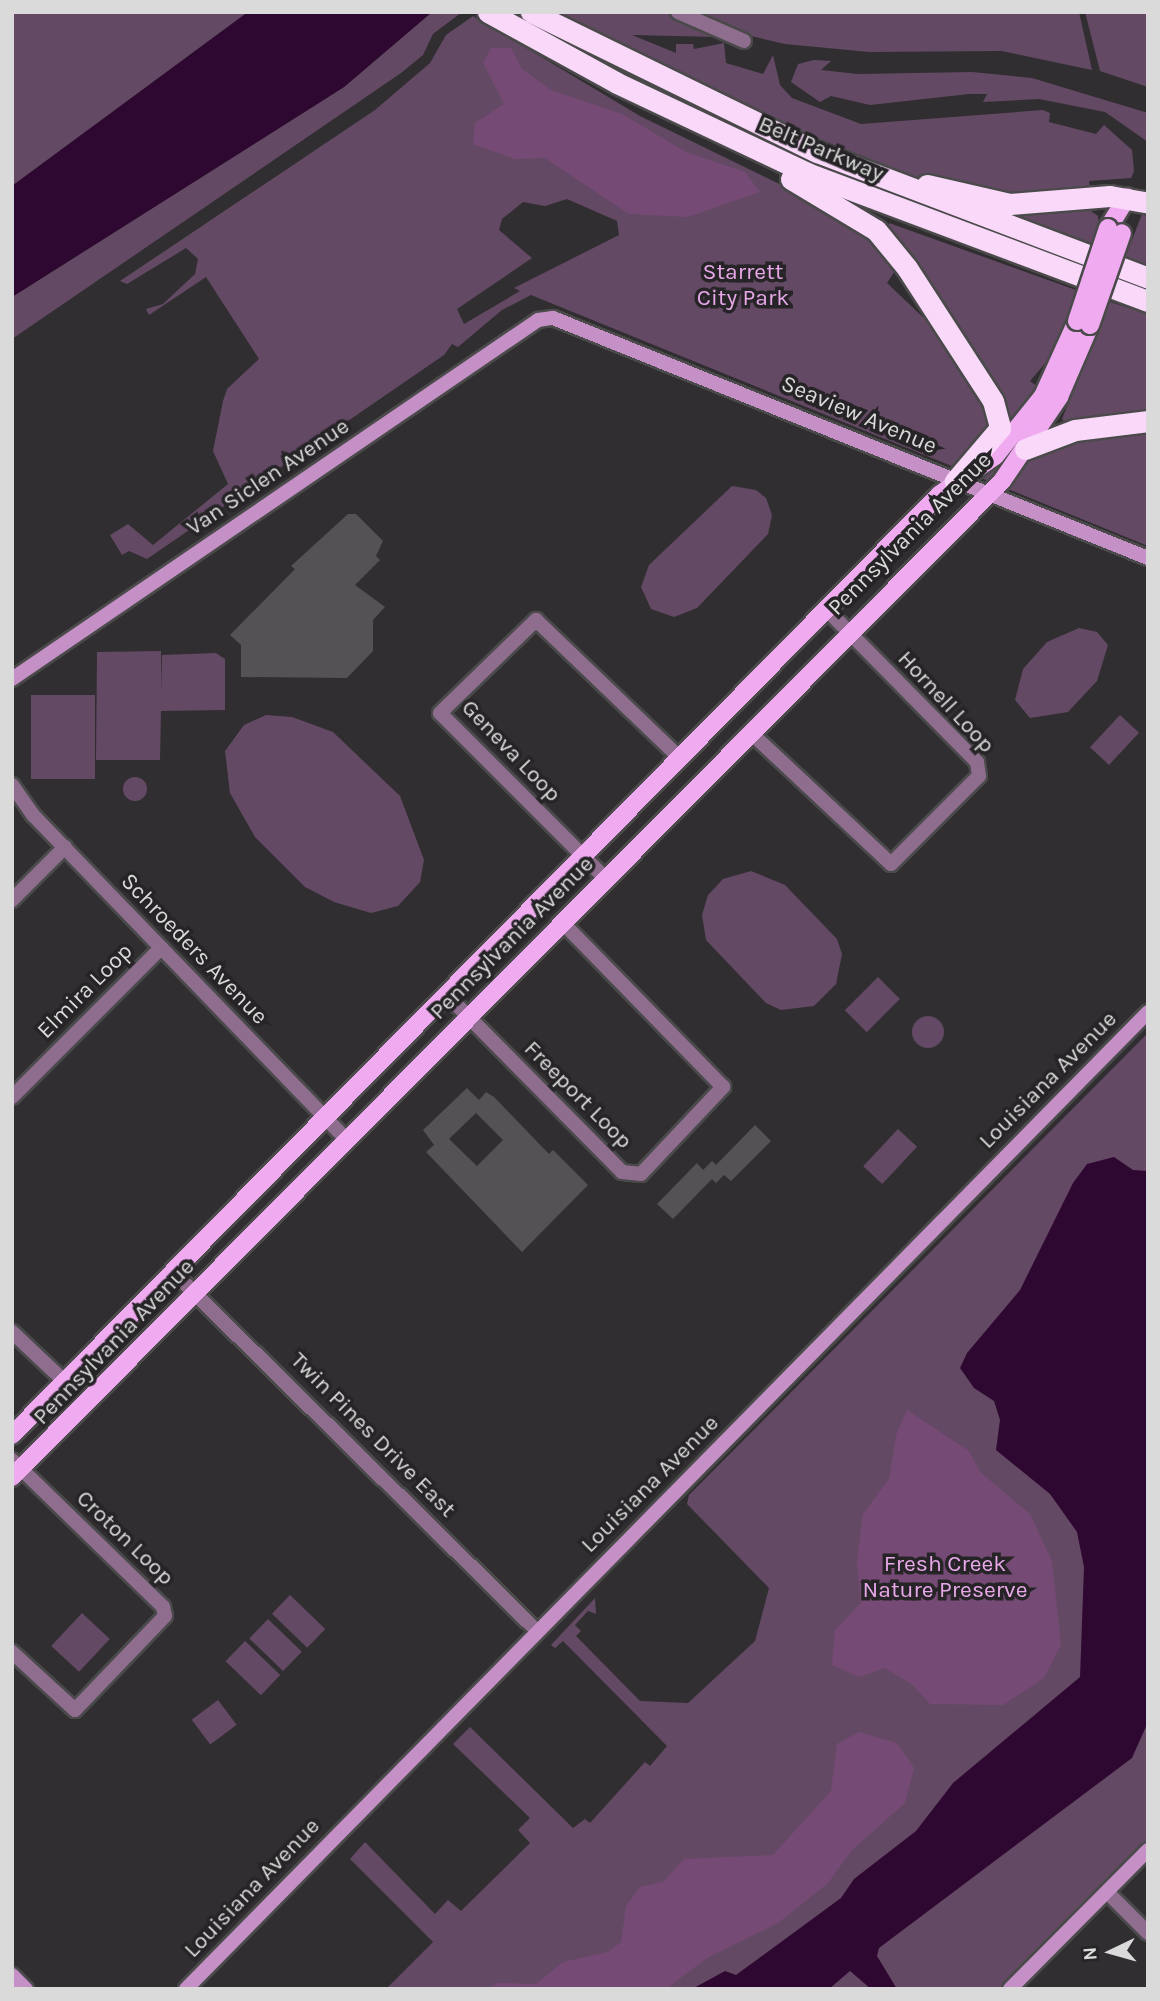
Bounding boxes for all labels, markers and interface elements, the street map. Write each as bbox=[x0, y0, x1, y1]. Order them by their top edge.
street label: Belt Parkway bbox=[754, 110, 888, 188]
park label: Starrett City Park bbox=[697, 258, 789, 312]
street label: Seaview Avenue bbox=[777, 370, 941, 460]
street label: Van Siclen Avenue bbox=[181, 412, 355, 542]
street label: Pennsylvania Avenue bbox=[823, 447, 997, 621]
street label: Hornell Loop bbox=[892, 645, 1000, 759]
street label: Geneva Loop bbox=[455, 694, 567, 808]
street label: Pennsylvania Avenue bbox=[425, 851, 599, 1025]
street label: Schroeders Avenue bbox=[115, 868, 273, 1030]
street label: Elmira Loop bbox=[32, 938, 138, 1044]
street label: Louisiana Avenue bbox=[973, 1005, 1123, 1155]
street label: Freeport Loop bbox=[518, 1035, 638, 1155]
street label: Pennsylvania Avenue bbox=[28, 1253, 200, 1431]
street label: Twin Pines Drive East bbox=[285, 1347, 461, 1523]
street label: Louisiana Avenue bbox=[575, 1409, 725, 1559]
street label: Croton Loop bbox=[70, 1485, 180, 1591]
park label: Fresh Creek Nature Preserve bbox=[863, 1550, 1027, 1604]
street label: Louisiana Avenue bbox=[178, 1812, 326, 1964]
north arrow bbox=[1076, 1917, 1146, 1987]
text: N bbox=[1079, 1946, 1102, 1962]

